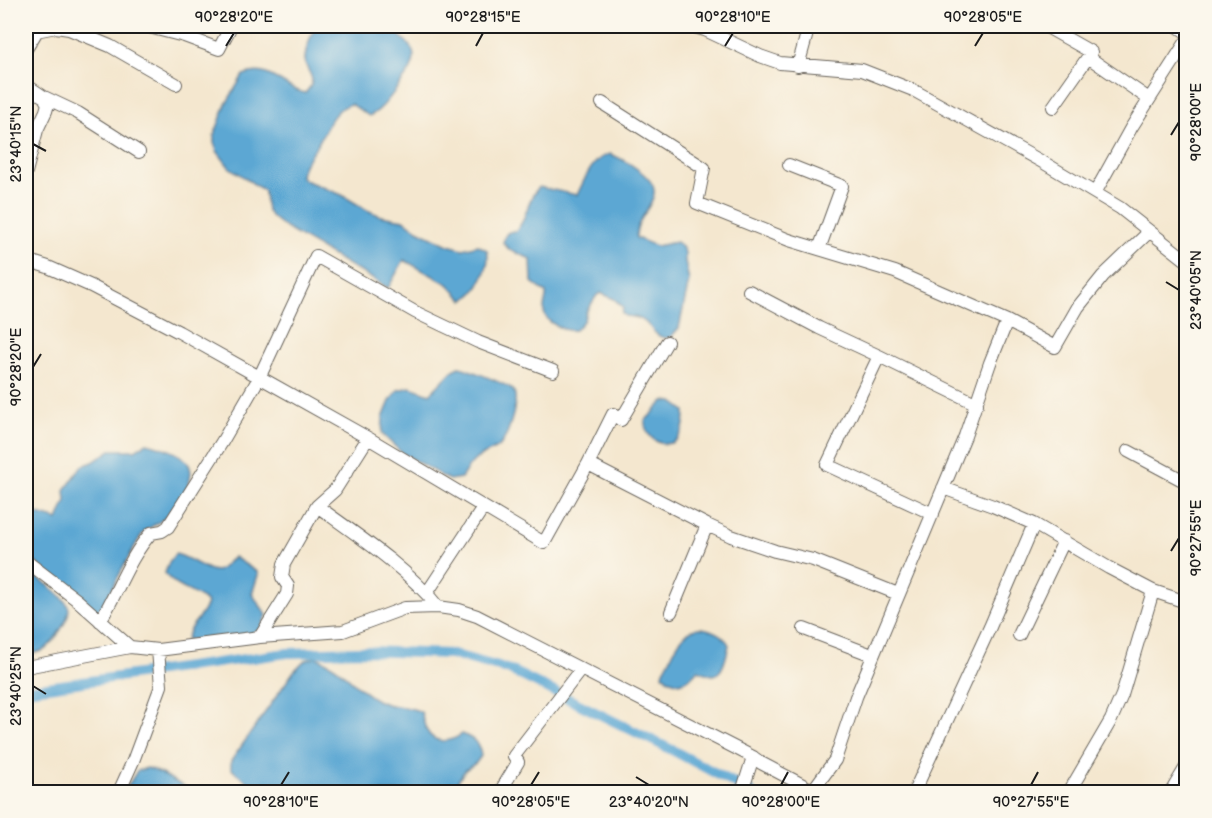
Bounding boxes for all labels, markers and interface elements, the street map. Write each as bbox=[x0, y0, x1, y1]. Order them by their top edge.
text: 90°28'20"E bbox=[195, 8, 273, 27]
text: 90°28'15"E bbox=[445, 8, 521, 27]
text: 90°28'10"E bbox=[695, 8, 771, 27]
text: 90°28'05"E bbox=[944, 8, 1022, 27]
text: 90°28'00"E bbox=[1187, 83, 1206, 161]
text: 23°40'15"N bbox=[7, 106, 26, 183]
text: 23°40'05"N bbox=[1187, 250, 1206, 330]
text: 90°28'20"E bbox=[7, 328, 26, 406]
text: 90°27'55"E bbox=[1187, 500, 1206, 576]
text: 23°40'25"N bbox=[7, 646, 26, 726]
text: 90°28'10"E bbox=[243, 793, 319, 812]
text: 90°28'05"E bbox=[492, 793, 570, 812]
text: 23°40'20"N bbox=[609, 793, 689, 812]
text: 90°28'00"E bbox=[742, 793, 820, 812]
text: 90°27'55"E bbox=[993, 793, 1069, 812]

